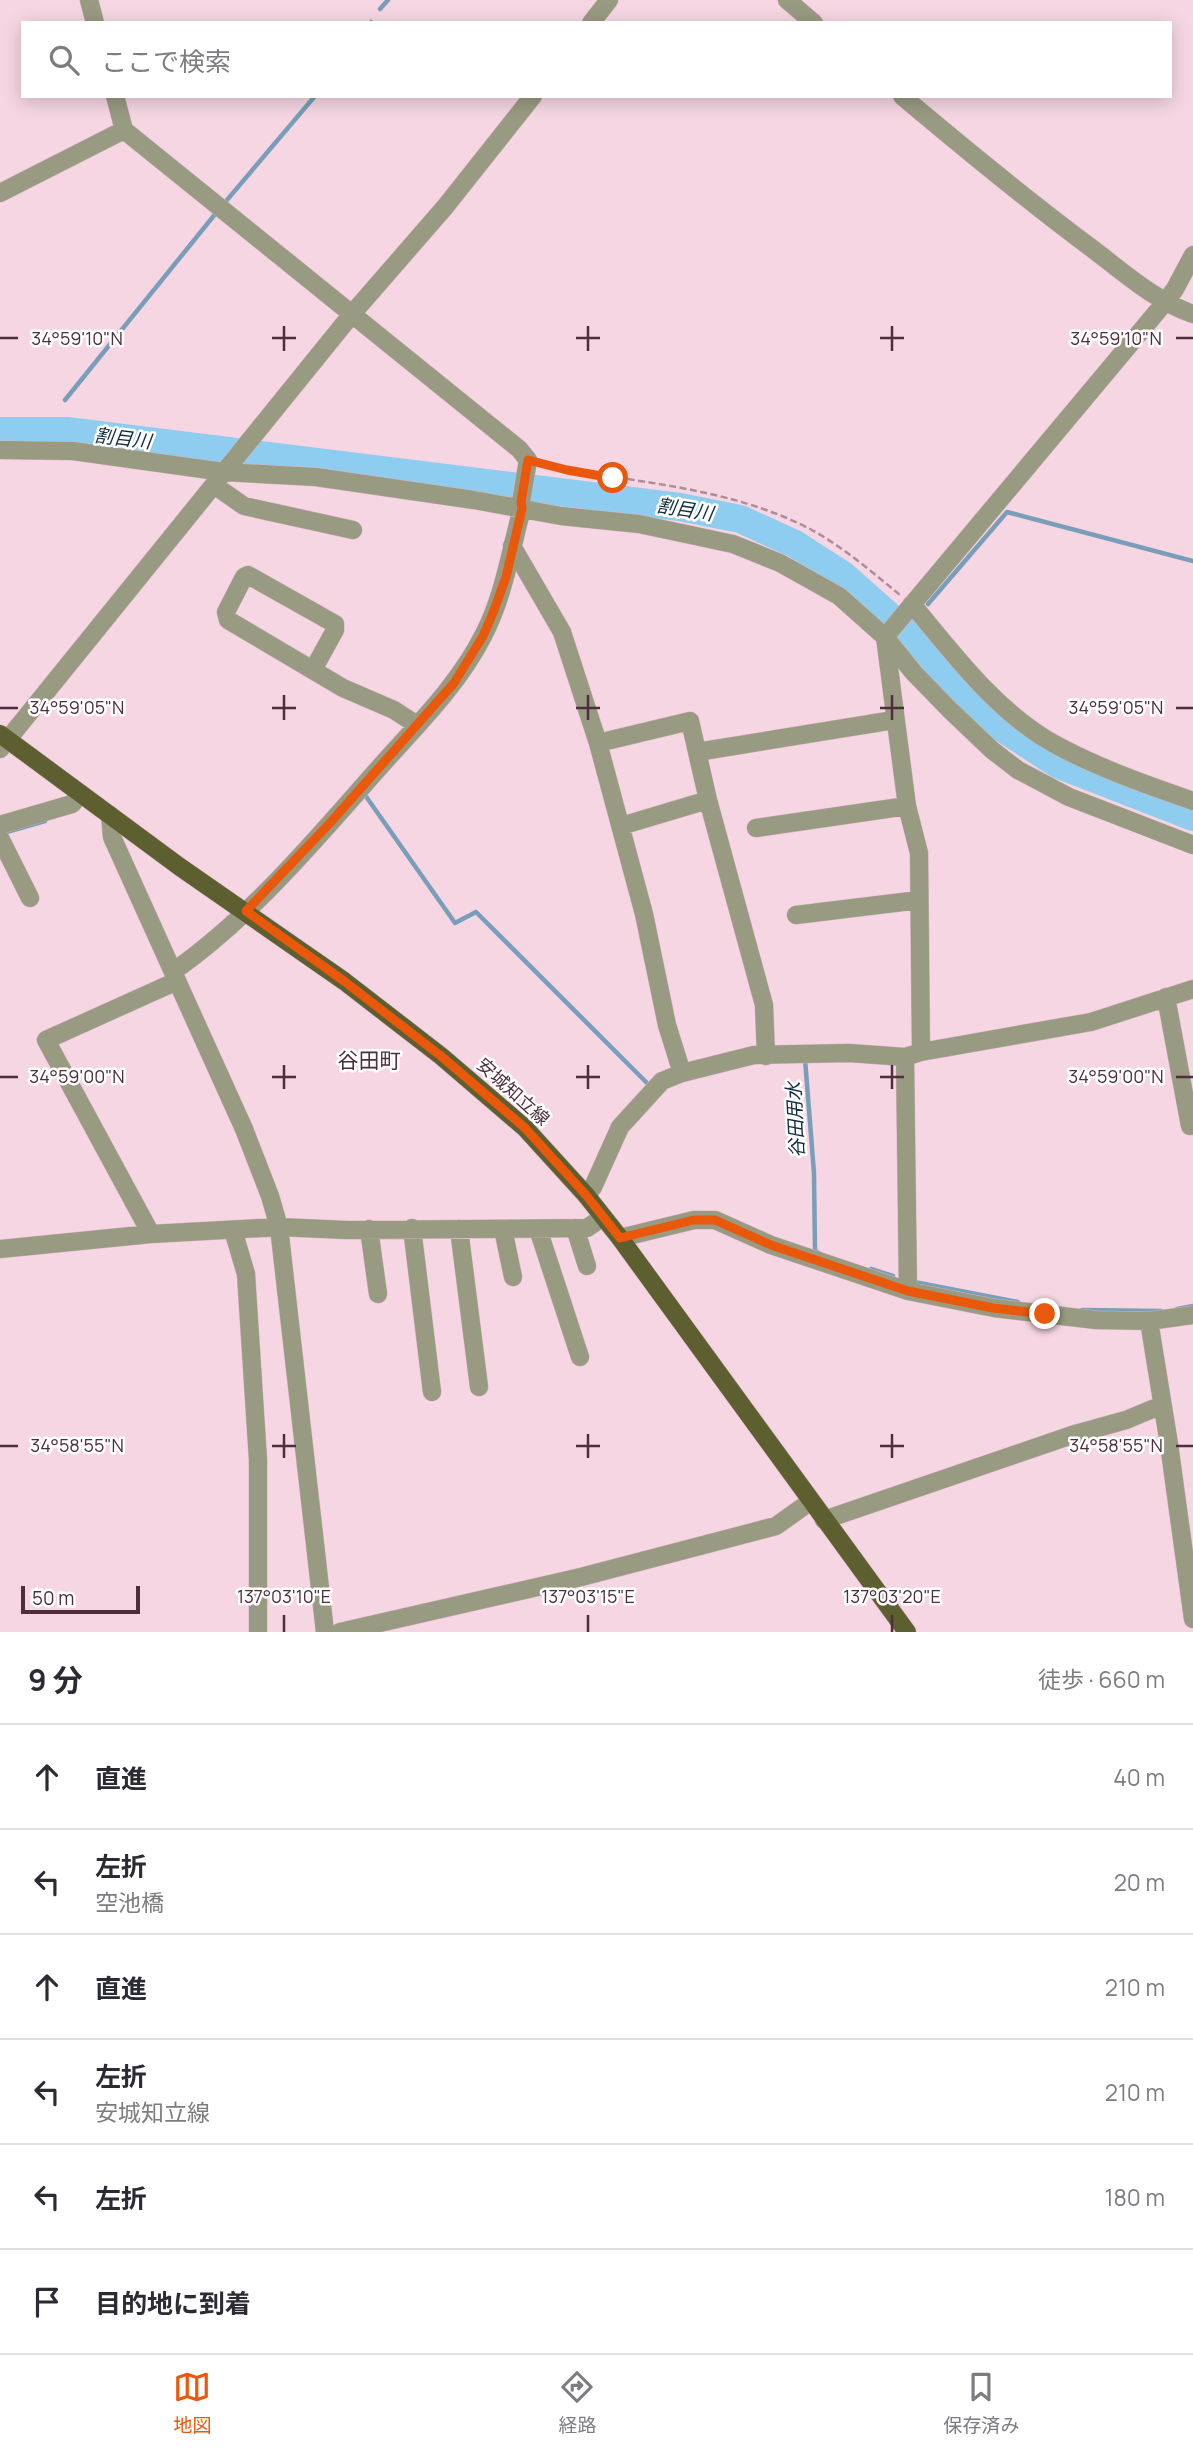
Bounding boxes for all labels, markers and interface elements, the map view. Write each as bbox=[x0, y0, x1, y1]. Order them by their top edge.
search box bbox=[21, 21, 1172, 98]
icon: search bbox=[45, 41, 83, 79]
text: ここで検索 bbox=[101, 43, 231, 79]
text: 34°59'10"N bbox=[31, 326, 123, 350]
text: 34°59'10"N bbox=[1070, 326, 1162, 350]
water label: 割目川 bbox=[93, 422, 155, 455]
route start bbox=[597, 462, 628, 493]
water label: 割目川 bbox=[655, 492, 717, 527]
text: 34°59'05"N bbox=[30, 695, 124, 719]
text: 34°59'05"N bbox=[1069, 695, 1163, 719]
district label: 谷田町 bbox=[338, 1046, 401, 1074]
street label: 安城知立線 bbox=[472, 1052, 555, 1130]
text: 34°59'00"N bbox=[29, 1064, 125, 1088]
text: 34°59'00"N bbox=[1068, 1064, 1164, 1088]
water label: 谷田用水 bbox=[780, 1079, 810, 1159]
route end bbox=[1029, 1298, 1060, 1329]
text: 34°58'55"N bbox=[30, 1433, 124, 1457]
text: 34°58'55"N bbox=[1069, 1433, 1163, 1457]
scale bar bbox=[21, 1583, 140, 1615]
text: 137°03'10"E bbox=[237, 1584, 331, 1608]
text: 137°03'15"E bbox=[541, 1584, 635, 1608]
text: 137°03'20"E bbox=[843, 1584, 941, 1608]
text: 50 m bbox=[32, 1585, 74, 1611]
text: 9 分 bbox=[28, 1659, 83, 1700]
text: 徒歩 · 660 m bbox=[1038, 1663, 1165, 1695]
icon: ahead bbox=[28, 1758, 66, 1796]
text: 直進 bbox=[95, 1760, 147, 1796]
text: 40 m bbox=[1113, 1761, 1165, 1793]
text: 左折 bbox=[95, 1848, 147, 1884]
icon: left bbox=[28, 1863, 66, 1901]
text: 20 m bbox=[1114, 1866, 1165, 1898]
text: 空池橋 bbox=[95, 1886, 164, 1918]
icon: ahead bbox=[28, 1968, 66, 2006]
text: 直進 bbox=[95, 1970, 147, 2006]
text: 210 m bbox=[1105, 1971, 1165, 2003]
text: 左折 bbox=[95, 2058, 147, 2094]
icon: left bbox=[28, 2073, 66, 2111]
text: 210 m bbox=[1105, 2076, 1165, 2108]
text: 安城知立線 bbox=[95, 2096, 210, 2128]
icon: left bbox=[28, 2178, 66, 2216]
text: 左折 bbox=[95, 2180, 147, 2216]
text: 180 m bbox=[1105, 2181, 1165, 2213]
icon: arrive bbox=[28, 2283, 66, 2321]
text: 目的地に到着 bbox=[95, 2285, 251, 2321]
tab: 地図 bbox=[173, 2368, 212, 2438]
tab: 経路 bbox=[558, 2368, 597, 2438]
tab: 保存済み bbox=[943, 2368, 1020, 2438]

